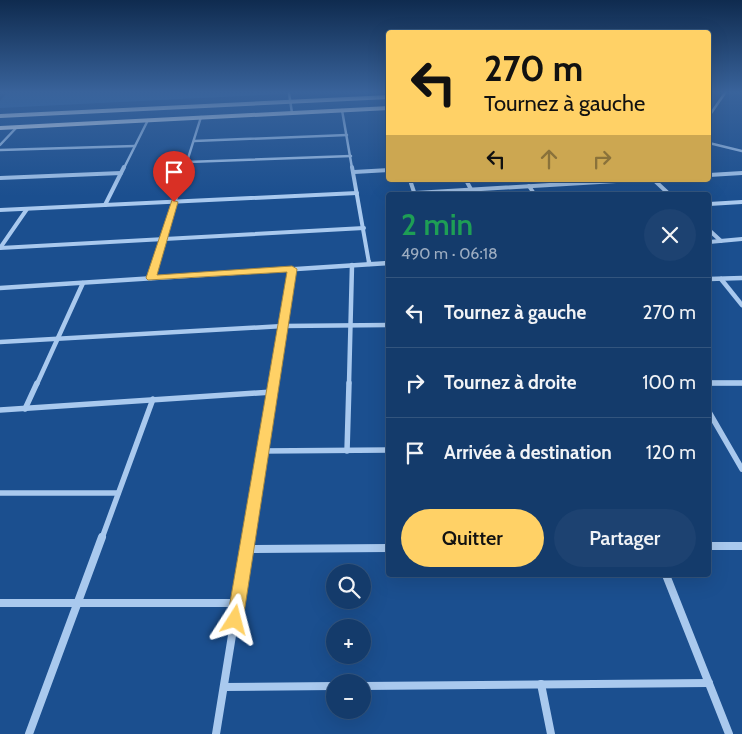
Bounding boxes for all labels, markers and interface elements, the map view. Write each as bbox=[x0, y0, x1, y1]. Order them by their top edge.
text: 270 m bbox=[484, 47, 583, 90]
icon: left bbox=[401, 50, 466, 115]
text: Tournez à gauche bbox=[484, 90, 645, 117]
icon: left bbox=[482, 145, 510, 173]
icon: ahead bbox=[535, 145, 563, 173]
icon: right bbox=[588, 145, 616, 173]
pin bbox=[153, 151, 195, 202]
icon: arrive bbox=[160, 158, 188, 186]
text: 2 min bbox=[401, 206, 473, 243]
button: close bbox=[644, 209, 696, 261]
text: 490 m · 06:18 bbox=[401, 244, 498, 263]
icon: left bbox=[401, 299, 429, 327]
text: Tournez à gauche bbox=[444, 301, 586, 324]
text: 270 m bbox=[642, 301, 696, 324]
icon: right bbox=[401, 369, 429, 397]
text: Tournez à droite bbox=[444, 371, 577, 394]
text: 100 m bbox=[642, 371, 696, 394]
icon: arrive bbox=[401, 439, 429, 467]
text: Arrivée à destination bbox=[444, 441, 612, 464]
text: 120 m bbox=[646, 441, 696, 464]
button: Quitter bbox=[401, 509, 544, 567]
button: Partager bbox=[554, 509, 696, 567]
map controls bbox=[326, 564, 371, 719]
button: search bbox=[326, 564, 371, 609]
position arrow bbox=[208, 593, 260, 645]
button: + bbox=[326, 619, 371, 664]
button: − bbox=[326, 674, 371, 719]

